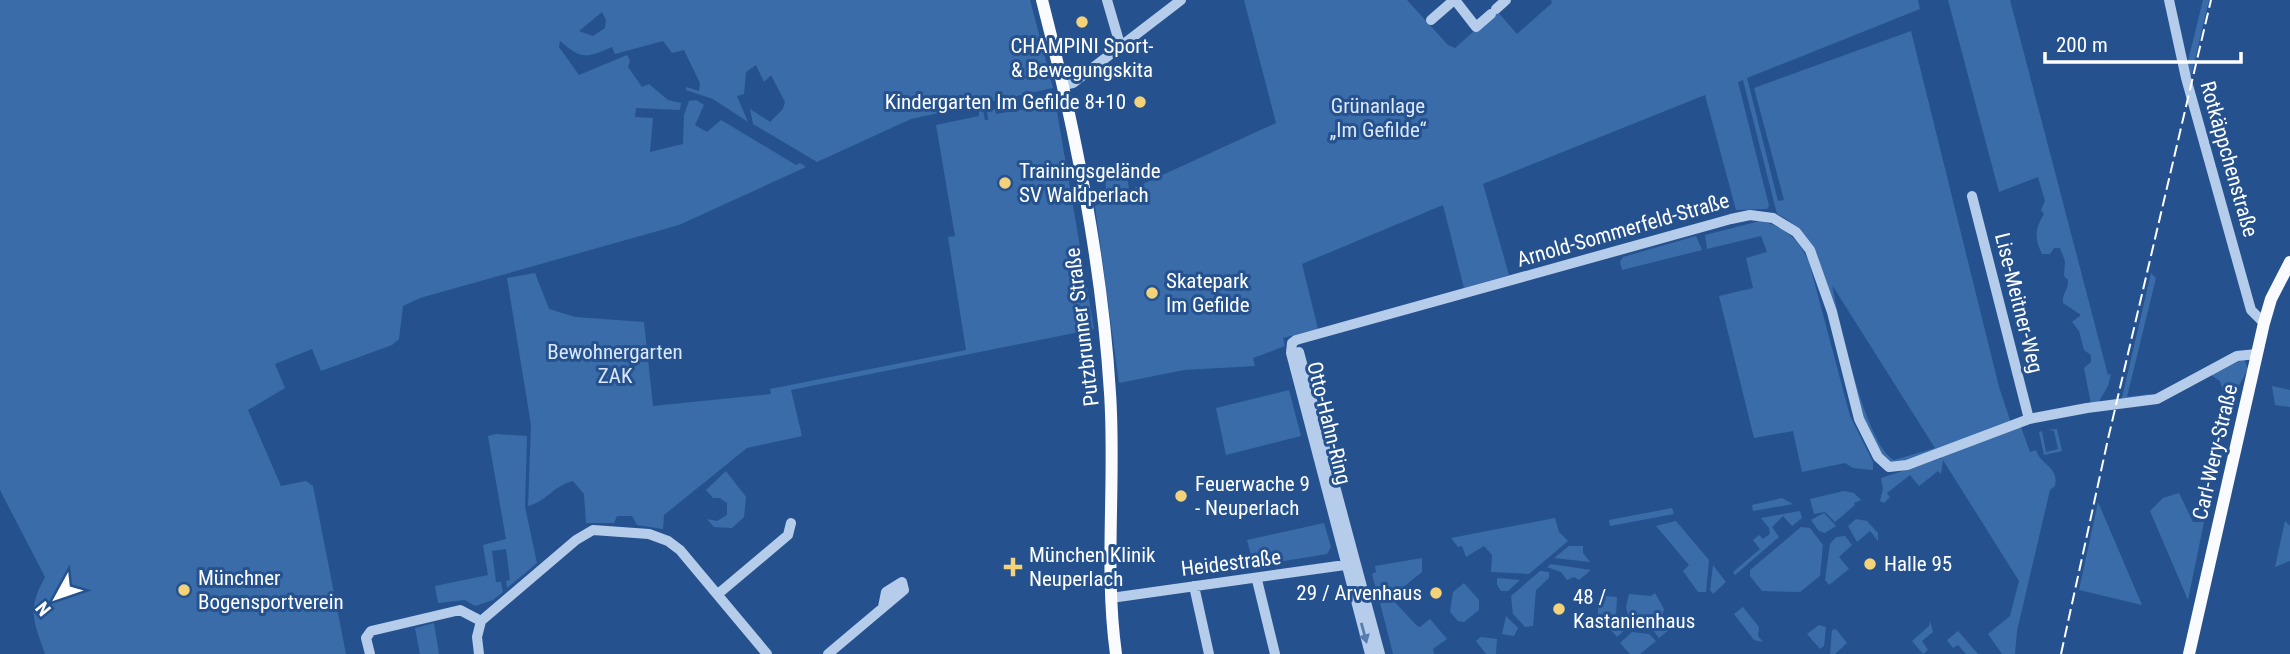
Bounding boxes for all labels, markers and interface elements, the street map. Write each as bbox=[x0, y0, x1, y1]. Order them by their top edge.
marker: CHAMPINI Sport- & Bewegungskita bbox=[1074, 14, 1090, 30]
scale bar bbox=[2045, 21, 2241, 65]
text: 200 m bbox=[2056, 33, 2108, 57]
place label: CHAMPINI Sport- & Bewegungskita bbox=[1010, 34, 1154, 82]
street label: Rotkäppchenstraße bbox=[2195, 78, 2263, 240]
place label: Kindergarten Im Gefilde 8+10 bbox=[885, 90, 1126, 114]
marker: Kindergarten Im Gefilde 8+10 bbox=[1132, 94, 1148, 110]
park label: Grünanlage „Im Gefilde“ bbox=[1329, 94, 1427, 142]
place label: Trainingsgelände SV Waldperlach bbox=[1019, 159, 1161, 207]
marker: Trainingsgelände SV Waldperlach bbox=[997, 175, 1013, 191]
street label: Arnold-Sommerfeld-Straße bbox=[1514, 188, 1732, 272]
street label: Lise-Meitner-Weg bbox=[1990, 230, 2048, 376]
street label: Putzbrunner Straße bbox=[1060, 246, 1104, 408]
place label: Skatepark Im Gefilde bbox=[1166, 269, 1250, 317]
marker: Skatepark Im Gefilde bbox=[1144, 285, 1160, 301]
park label: Bewohnergarten ZAK bbox=[547, 340, 683, 388]
street label: Otto-Hahn-Ring bbox=[1302, 359, 1356, 487]
street label: Carl-Wery-Straße bbox=[2188, 382, 2242, 522]
place label: Feuerwache 9 - Neuperlach bbox=[1195, 472, 1310, 520]
marker: Feuerwache 9 - Neuperlach bbox=[1173, 488, 1189, 504]
place label: München Klinik Neuperlach bbox=[1029, 543, 1156, 591]
street label: Heidestraße bbox=[1180, 545, 1283, 581]
place label: Halle 95 bbox=[1884, 552, 1952, 576]
marker: Halle 95 bbox=[1862, 556, 1878, 572]
marker: München Klinik Neuperlach bbox=[1003, 557, 1023, 577]
north arrow bbox=[21, 563, 91, 633]
place label: Münchner Bogensportverein bbox=[198, 566, 344, 614]
place label: 29 / Arvenhaus bbox=[1296, 581, 1422, 605]
marker: Münchner Bogensportverein bbox=[176, 582, 192, 598]
marker: 29 / Arvenhaus bbox=[1428, 585, 1444, 601]
place label: 48 / Kastanienhaus bbox=[1573, 585, 1695, 633]
text: N bbox=[31, 597, 56, 620]
marker: 48 / Kastanienhaus bbox=[1551, 601, 1567, 617]
one-way arrow bbox=[1359, 623, 1370, 645]

